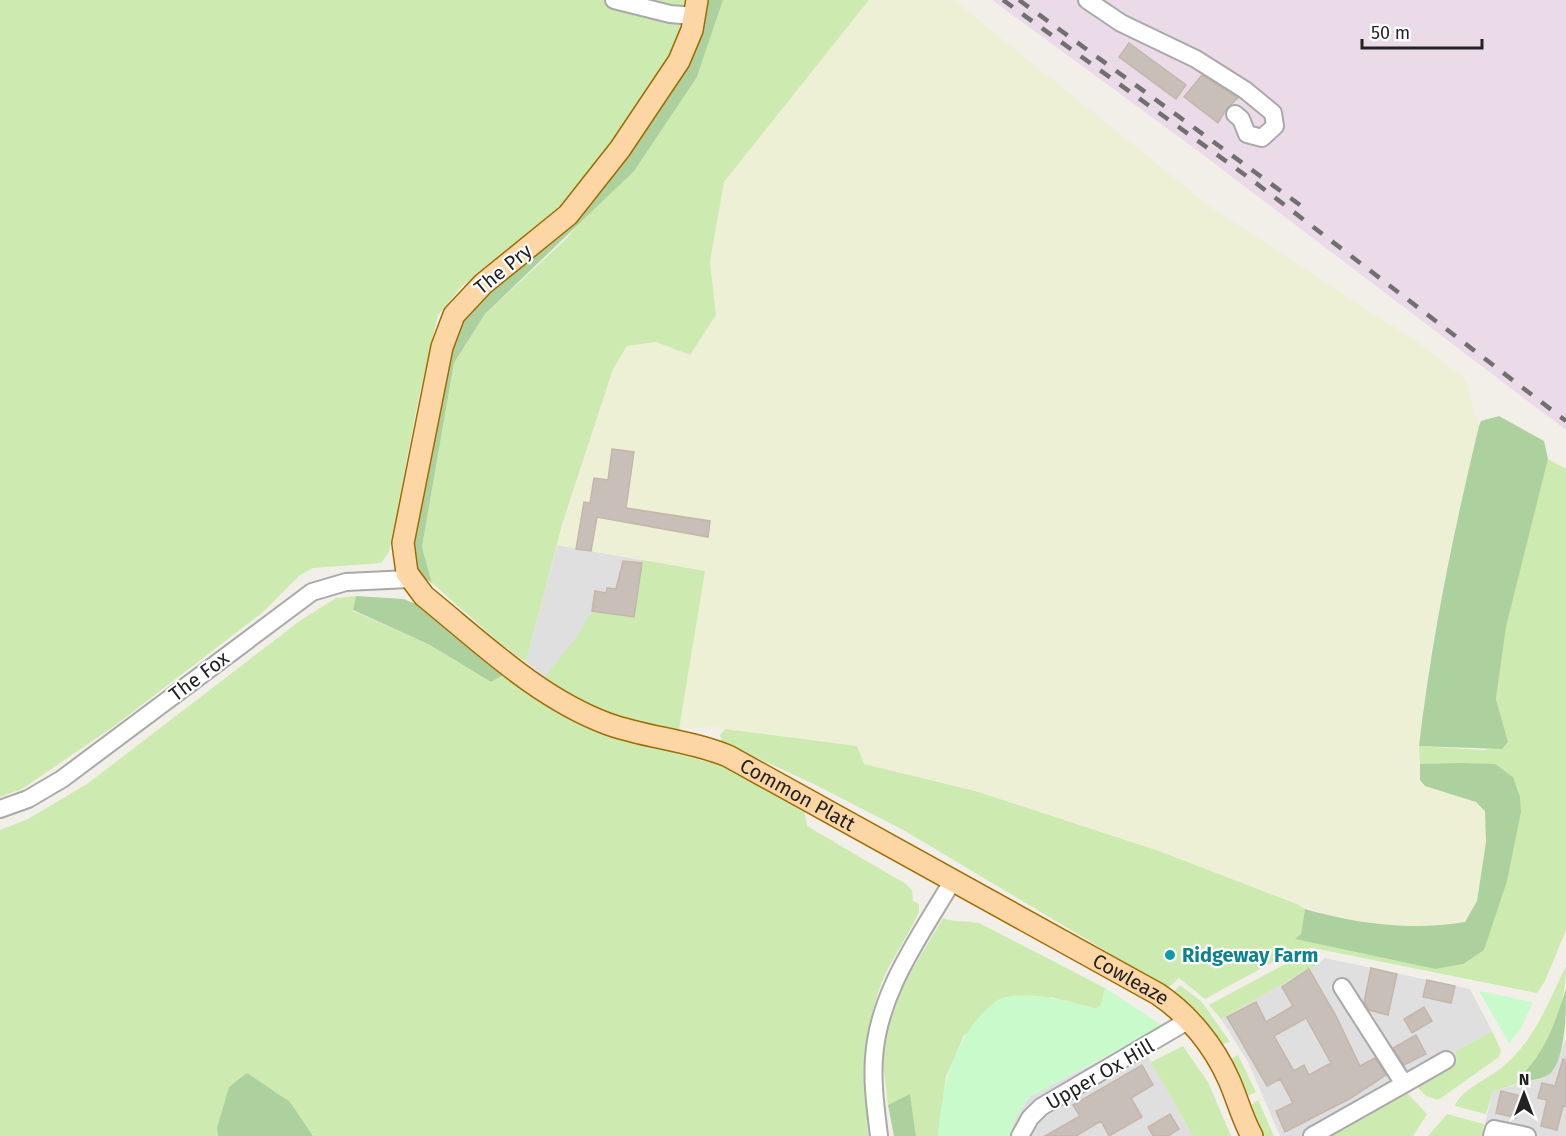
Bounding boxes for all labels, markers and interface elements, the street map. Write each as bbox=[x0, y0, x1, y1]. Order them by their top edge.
scale bar bbox=[1362, 12, 1482, 50]
text: 50 m bbox=[1371, 22, 1410, 44]
street label: The Pry bbox=[469, 238, 537, 299]
street label: The Fox bbox=[164, 646, 234, 706]
street label: Common Platt bbox=[736, 753, 860, 836]
place label: Ridgeway Farm bbox=[1182, 943, 1318, 967]
street label: Cowleaze bbox=[1089, 948, 1174, 1010]
marker: Ridgeway Farm bbox=[1163, 948, 1177, 962]
street label: Upper Ox Hill bbox=[1042, 1033, 1158, 1115]
north arrow bbox=[1494, 1064, 1554, 1124]
text: N bbox=[1519, 1070, 1529, 1089]

